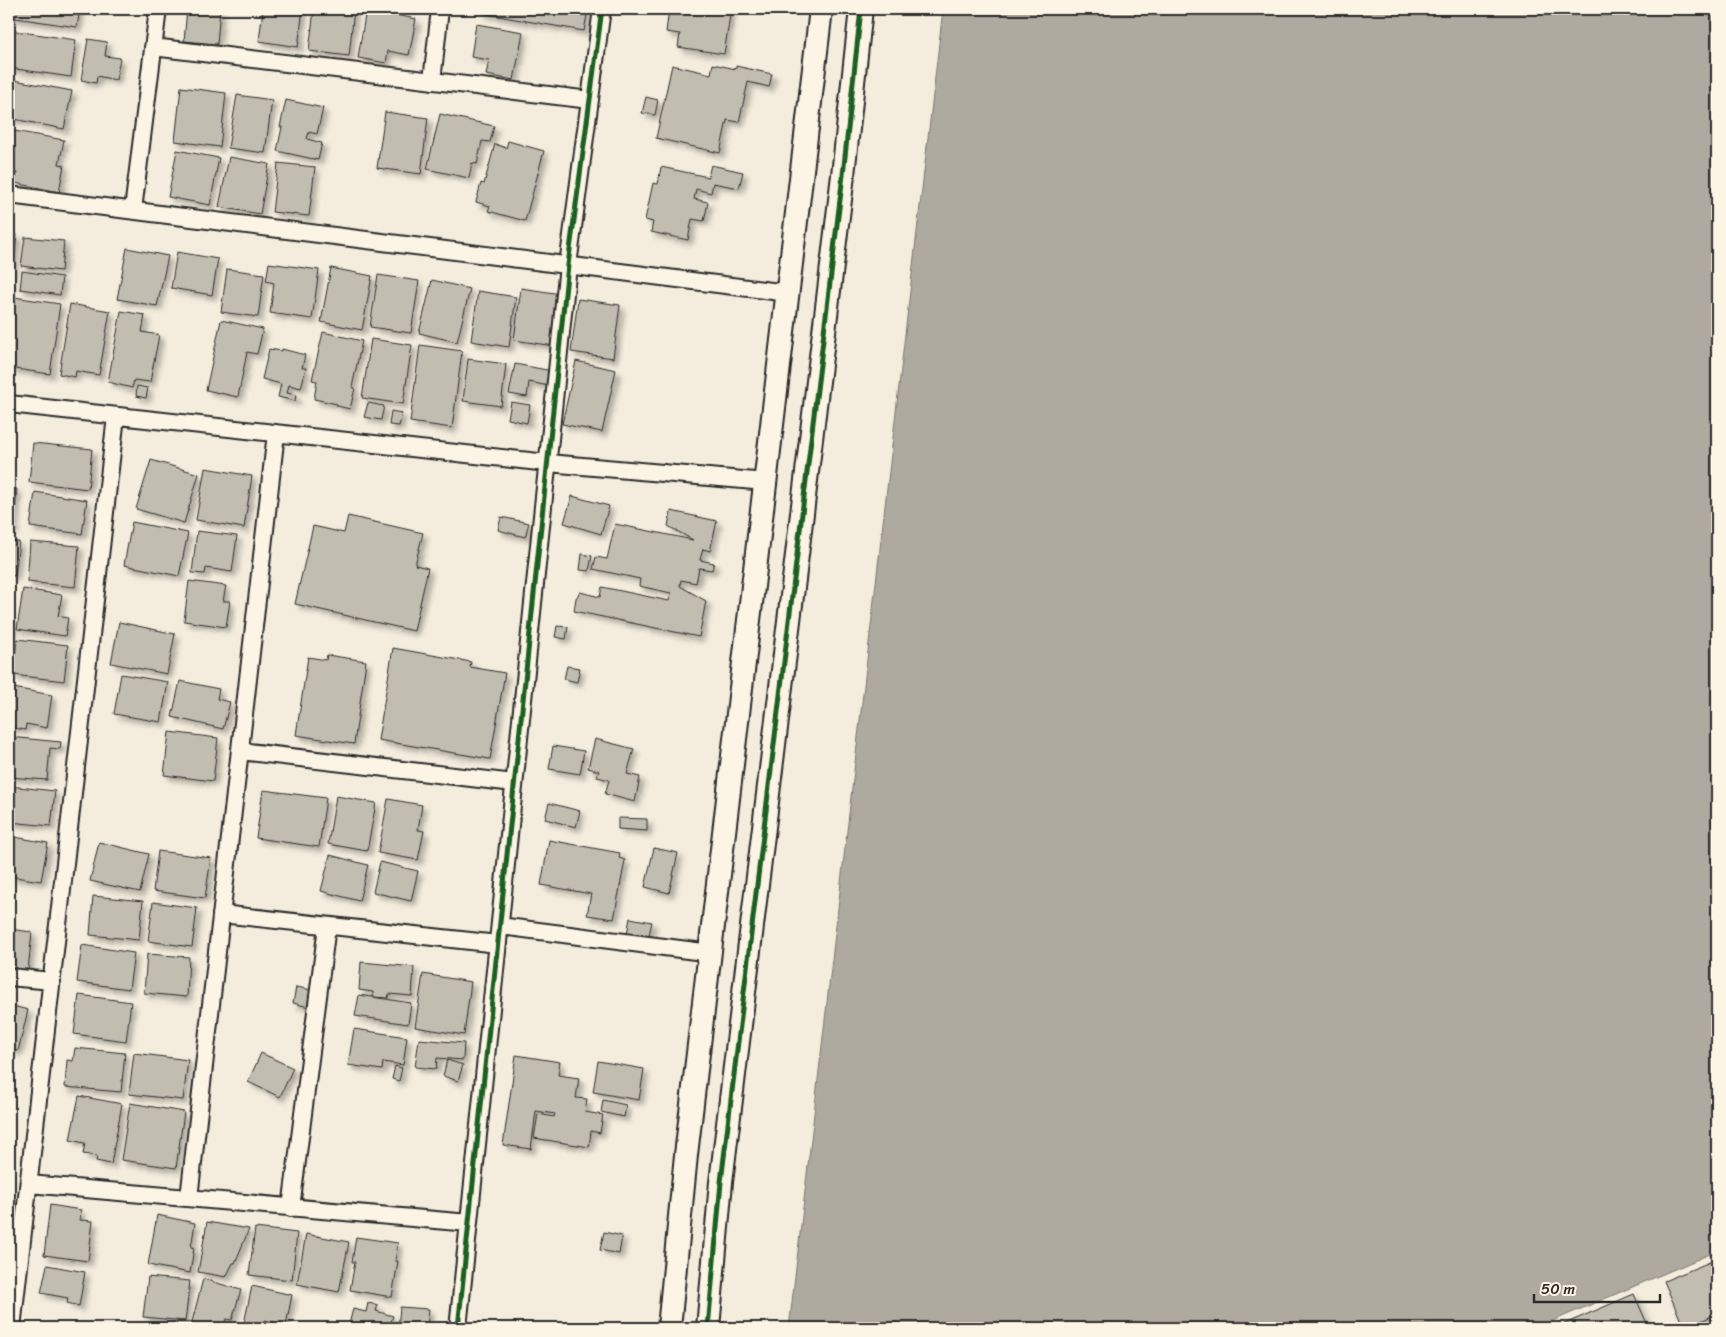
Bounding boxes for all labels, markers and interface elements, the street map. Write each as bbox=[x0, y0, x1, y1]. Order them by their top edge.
scale bar bbox=[1534, 1272, 1660, 1304]
text: 50 m bbox=[1541, 1276, 1576, 1302]

